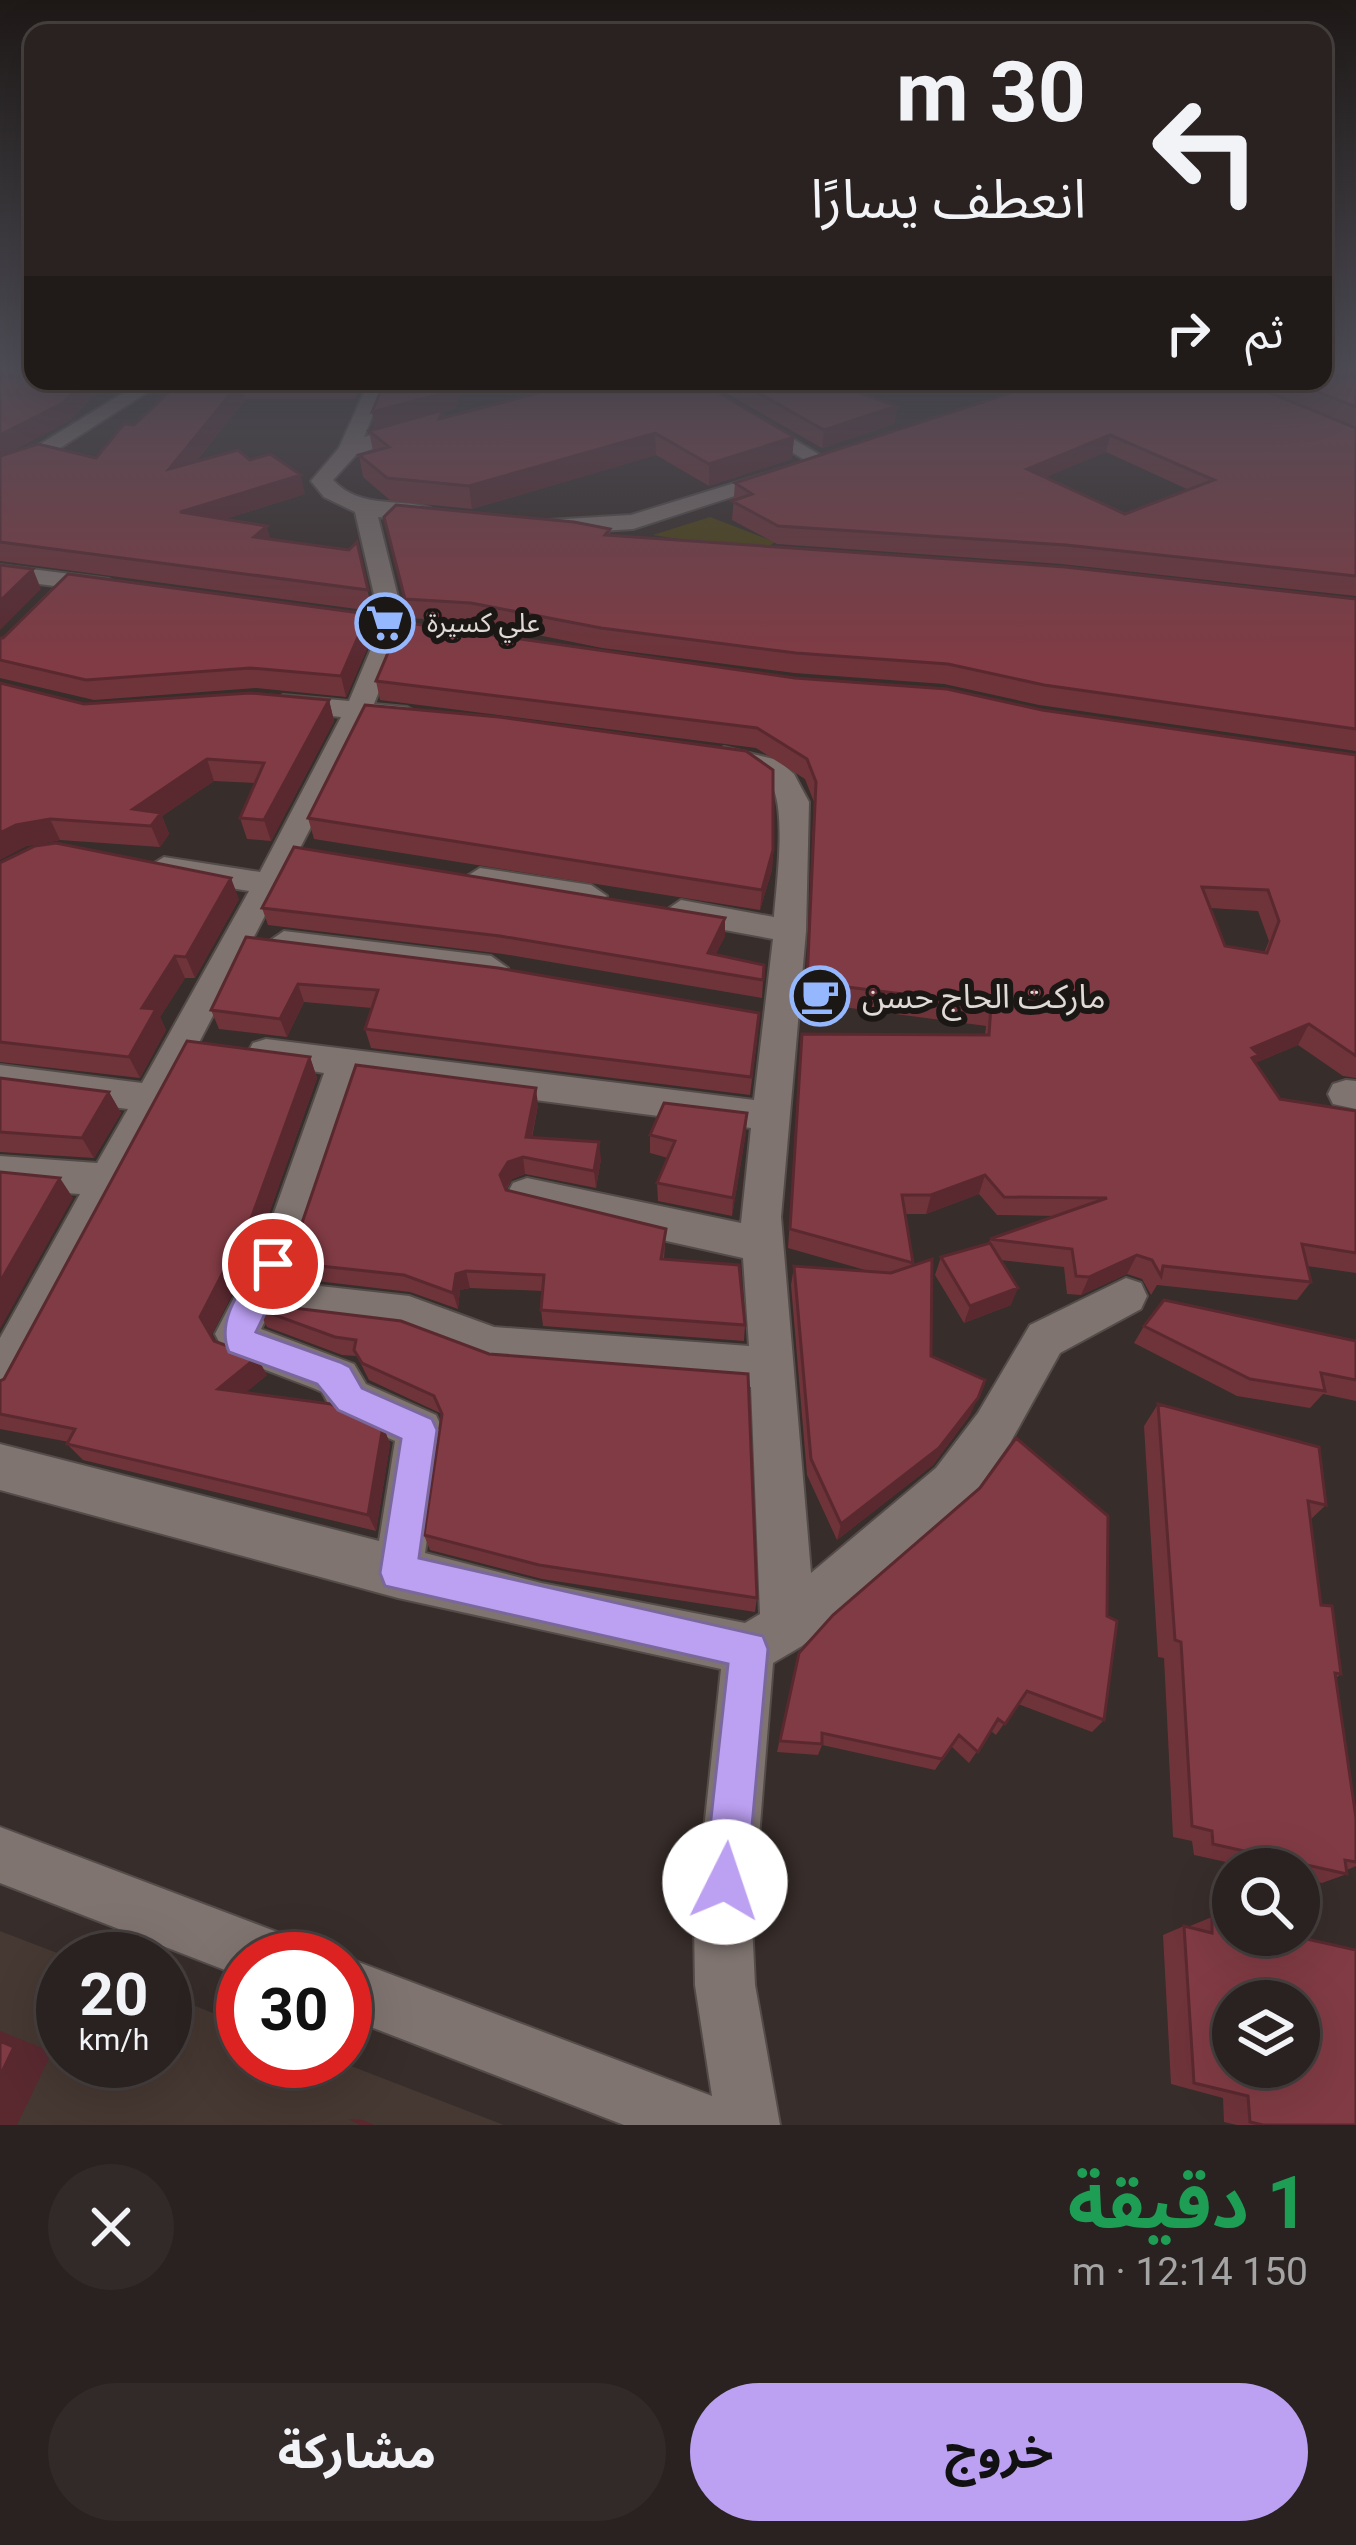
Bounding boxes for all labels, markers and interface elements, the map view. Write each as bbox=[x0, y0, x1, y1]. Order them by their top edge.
text: 30 m bbox=[896, 43, 1086, 142]
icon: left bbox=[1128, 72, 1284, 228]
text: انعطف يسارًا bbox=[810, 168, 1086, 231]
icon: right bbox=[1155, 300, 1221, 366]
text: ثم bbox=[1245, 306, 1284, 359]
supermarket icon: علي كسيرة bbox=[354, 592, 416, 654]
place label: علي كسيرة bbox=[427, 607, 540, 643]
cafe icon: ماركت الحاج حسن bbox=[789, 965, 851, 1027]
place label: ماركت الحاج حسن bbox=[862, 977, 1105, 1021]
pin bbox=[222, 1213, 324, 1315]
icon: arrive bbox=[240, 1231, 306, 1297]
position arrow bbox=[662, 1819, 788, 1945]
map controls bbox=[1212, 1848, 1320, 2088]
button: search bbox=[1212, 1848, 1320, 1956]
speed limit sign: 30 bbox=[216, 1932, 372, 2088]
text: 20 bbox=[80, 1959, 148, 2030]
button: layers bbox=[1212, 1980, 1320, 2088]
text: km/h bbox=[79, 2022, 149, 2057]
text: 1 دقيقة bbox=[1068, 2161, 1308, 2246]
button: close bbox=[48, 2164, 174, 2290]
text: 150 m · 12:14 bbox=[1072, 2249, 1308, 2295]
button: مشاركة bbox=[48, 2383, 666, 2521]
button: خروج bbox=[690, 2383, 1308, 2521]

